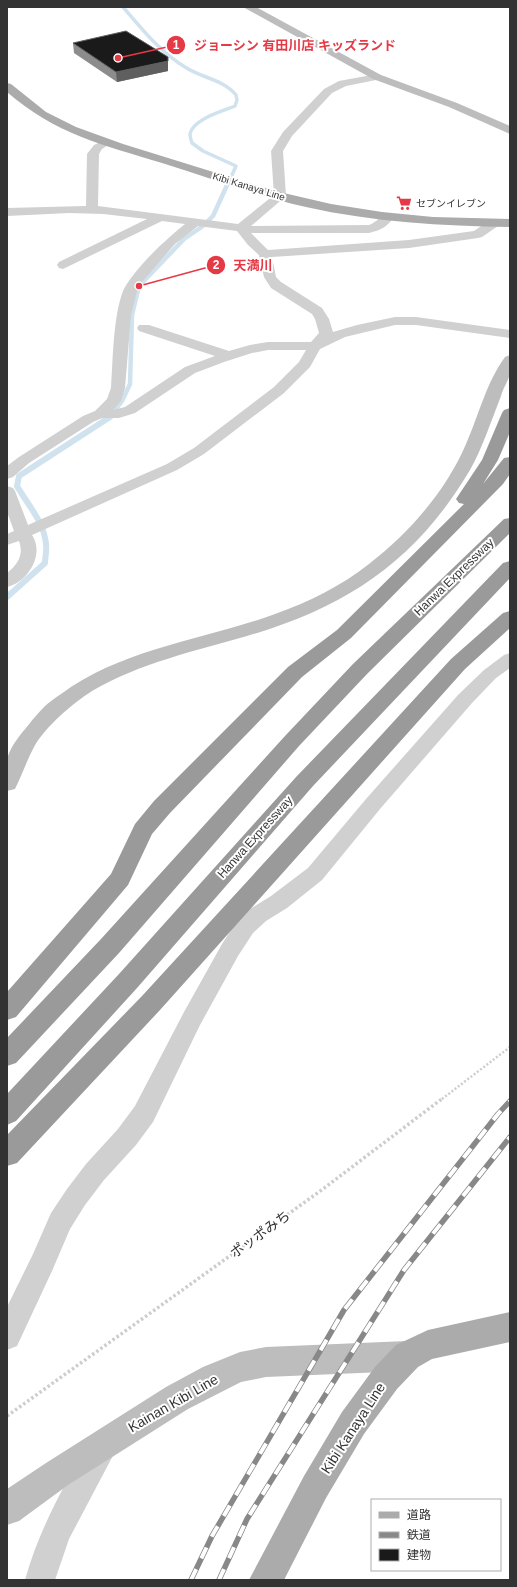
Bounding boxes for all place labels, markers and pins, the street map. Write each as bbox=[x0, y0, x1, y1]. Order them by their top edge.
callout: ジョーシン 有田川店 キッズランド bbox=[166, 33, 404, 58]
supermarket icon: セブンイレブン bbox=[395, 194, 413, 212]
place label: セブンイレブン bbox=[416, 198, 486, 209]
callout: 天満川 bbox=[206, 253, 281, 278]

